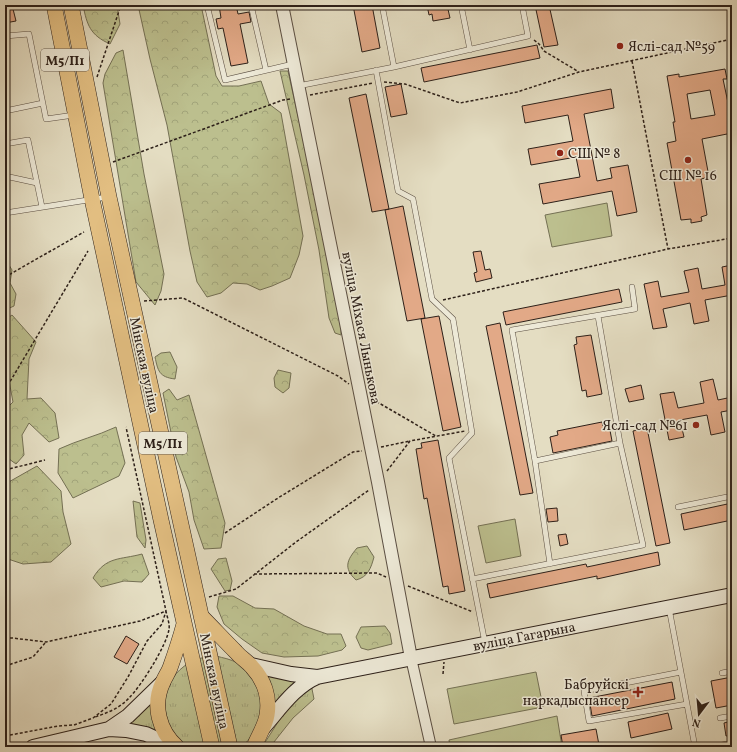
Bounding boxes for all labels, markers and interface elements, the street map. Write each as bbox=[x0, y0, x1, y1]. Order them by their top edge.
place label: Яслі-сад №59 bbox=[628, 38, 715, 57]
marker: Яслі-сад №59 bbox=[615, 41, 625, 51]
road number: М5/П1 bbox=[41, 49, 89, 71]
place label: СШ № 8 bbox=[568, 145, 620, 164]
marker: СШ № 8 bbox=[555, 148, 565, 158]
marker: СШ № 16 bbox=[683, 155, 693, 165]
place label: СШ № 16 bbox=[659, 167, 717, 186]
street label: вуліца Міхася Лынькова bbox=[336, 250, 385, 406]
street label: Мінская вуліца bbox=[124, 316, 163, 415]
place label: Яслі-сад №61 bbox=[602, 417, 688, 436]
marker: Яслі-сад №61 bbox=[691, 420, 701, 430]
road number: М5/П1 bbox=[139, 432, 187, 454]
street label: вуліца Гагарына bbox=[471, 618, 577, 657]
street label: Мінская вуліца bbox=[194, 632, 233, 731]
place label: Бабруйскі наркадыспансер bbox=[523, 676, 629, 711]
marker: Бабруйскі наркадыспансер bbox=[632, 686, 644, 698]
north arrow bbox=[679, 694, 719, 734]
text: N bbox=[691, 714, 703, 730]

